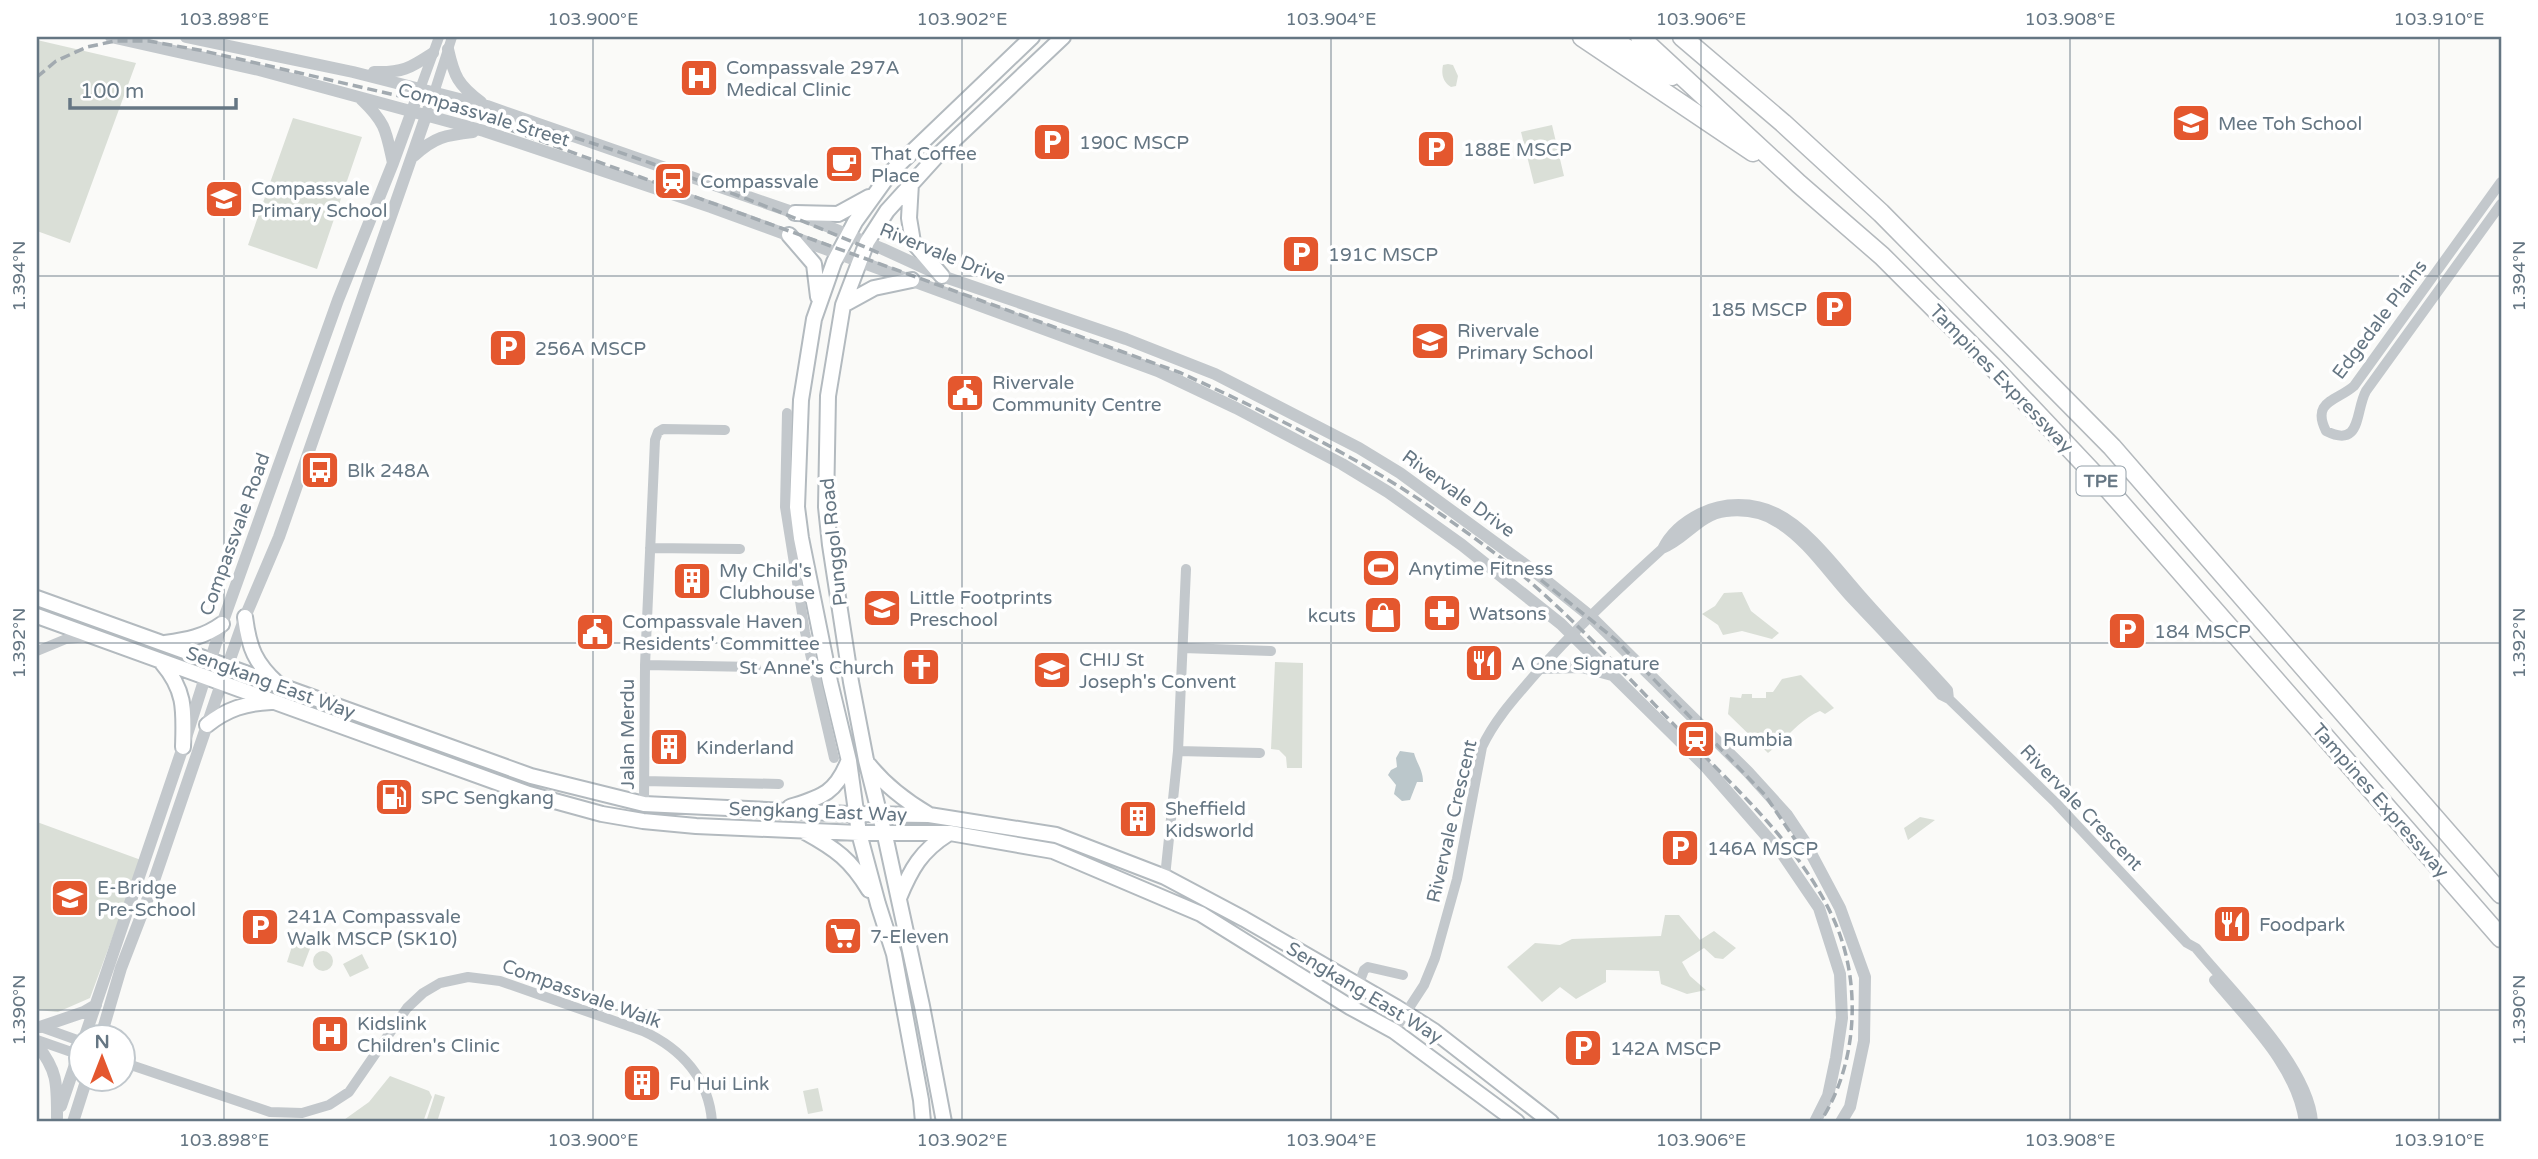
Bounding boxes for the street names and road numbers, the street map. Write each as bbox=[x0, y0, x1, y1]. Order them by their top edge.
street label: Compassvale Street bbox=[395, 78, 572, 152]
street label: Rivervale Drive bbox=[876, 219, 1009, 289]
street label: Edgedale Plains bbox=[2328, 256, 2432, 383]
street label: Tampines Expressway bbox=[1925, 300, 2078, 457]
street label: Rivervale Drive bbox=[1398, 446, 1519, 542]
street label: Compassvale Road bbox=[195, 450, 275, 619]
road number: TPE bbox=[2076, 466, 2126, 495]
street label: Punggol Road bbox=[816, 477, 852, 607]
street label: Sengkang East Way bbox=[183, 642, 358, 724]
street label: Jalan Merdu bbox=[617, 679, 639, 789]
street label: Tampines Expressway bbox=[2307, 719, 2453, 882]
street label: Rivervale Crescent bbox=[1423, 738, 1481, 905]
street label: Rivervale Crescent bbox=[2015, 740, 2147, 875]
street label: Sengkang East Way bbox=[728, 798, 908, 826]
street label: Sengkang East Way bbox=[1282, 937, 1447, 1048]
street label: Compassvale Walk bbox=[499, 955, 664, 1033]

